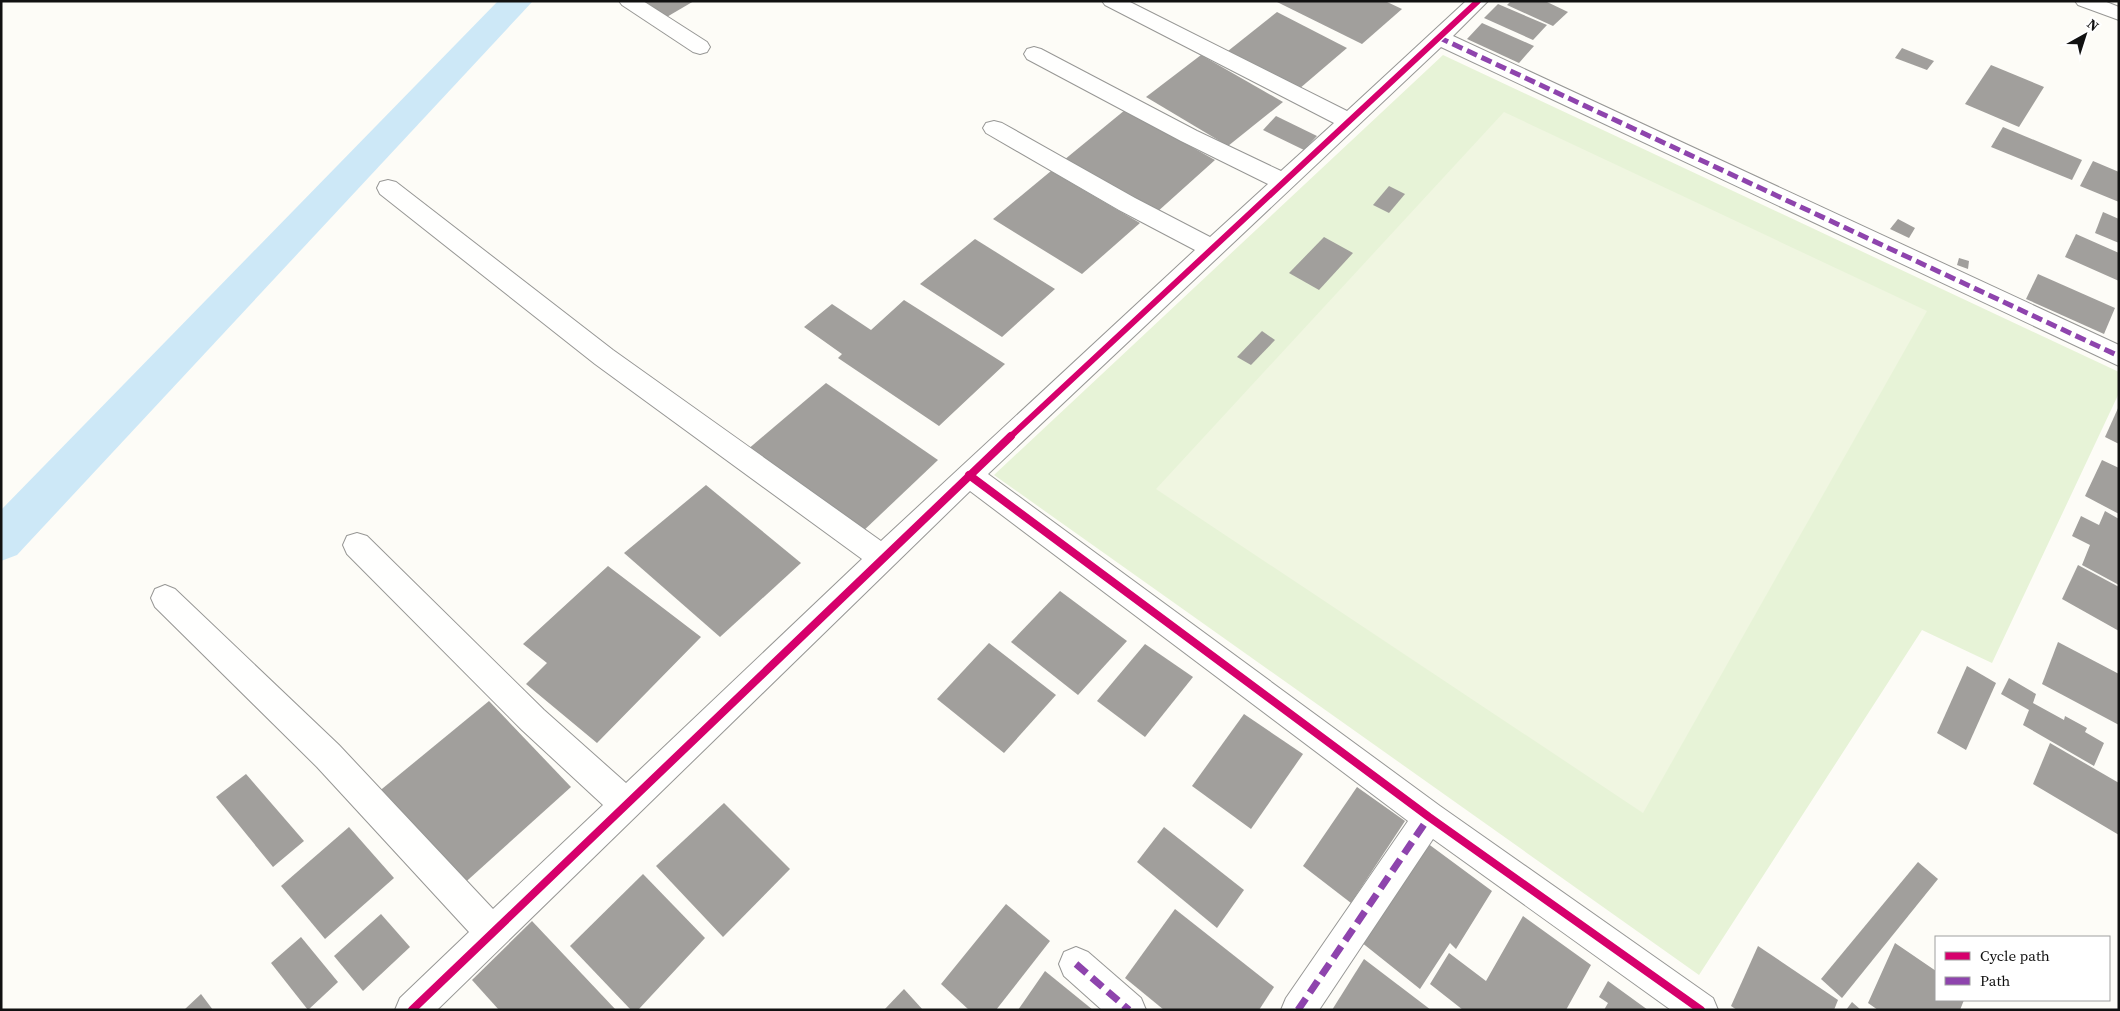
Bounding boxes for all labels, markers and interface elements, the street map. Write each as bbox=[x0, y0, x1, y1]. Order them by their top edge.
north arrow bbox=[2060, 10, 2110, 60]
text: N bbox=[2083, 14, 2103, 36]
legend bbox=[1935, 936, 2110, 1001]
text: Cycle path bbox=[1980, 945, 2050, 966]
text: Path bbox=[1980, 970, 2010, 991]

